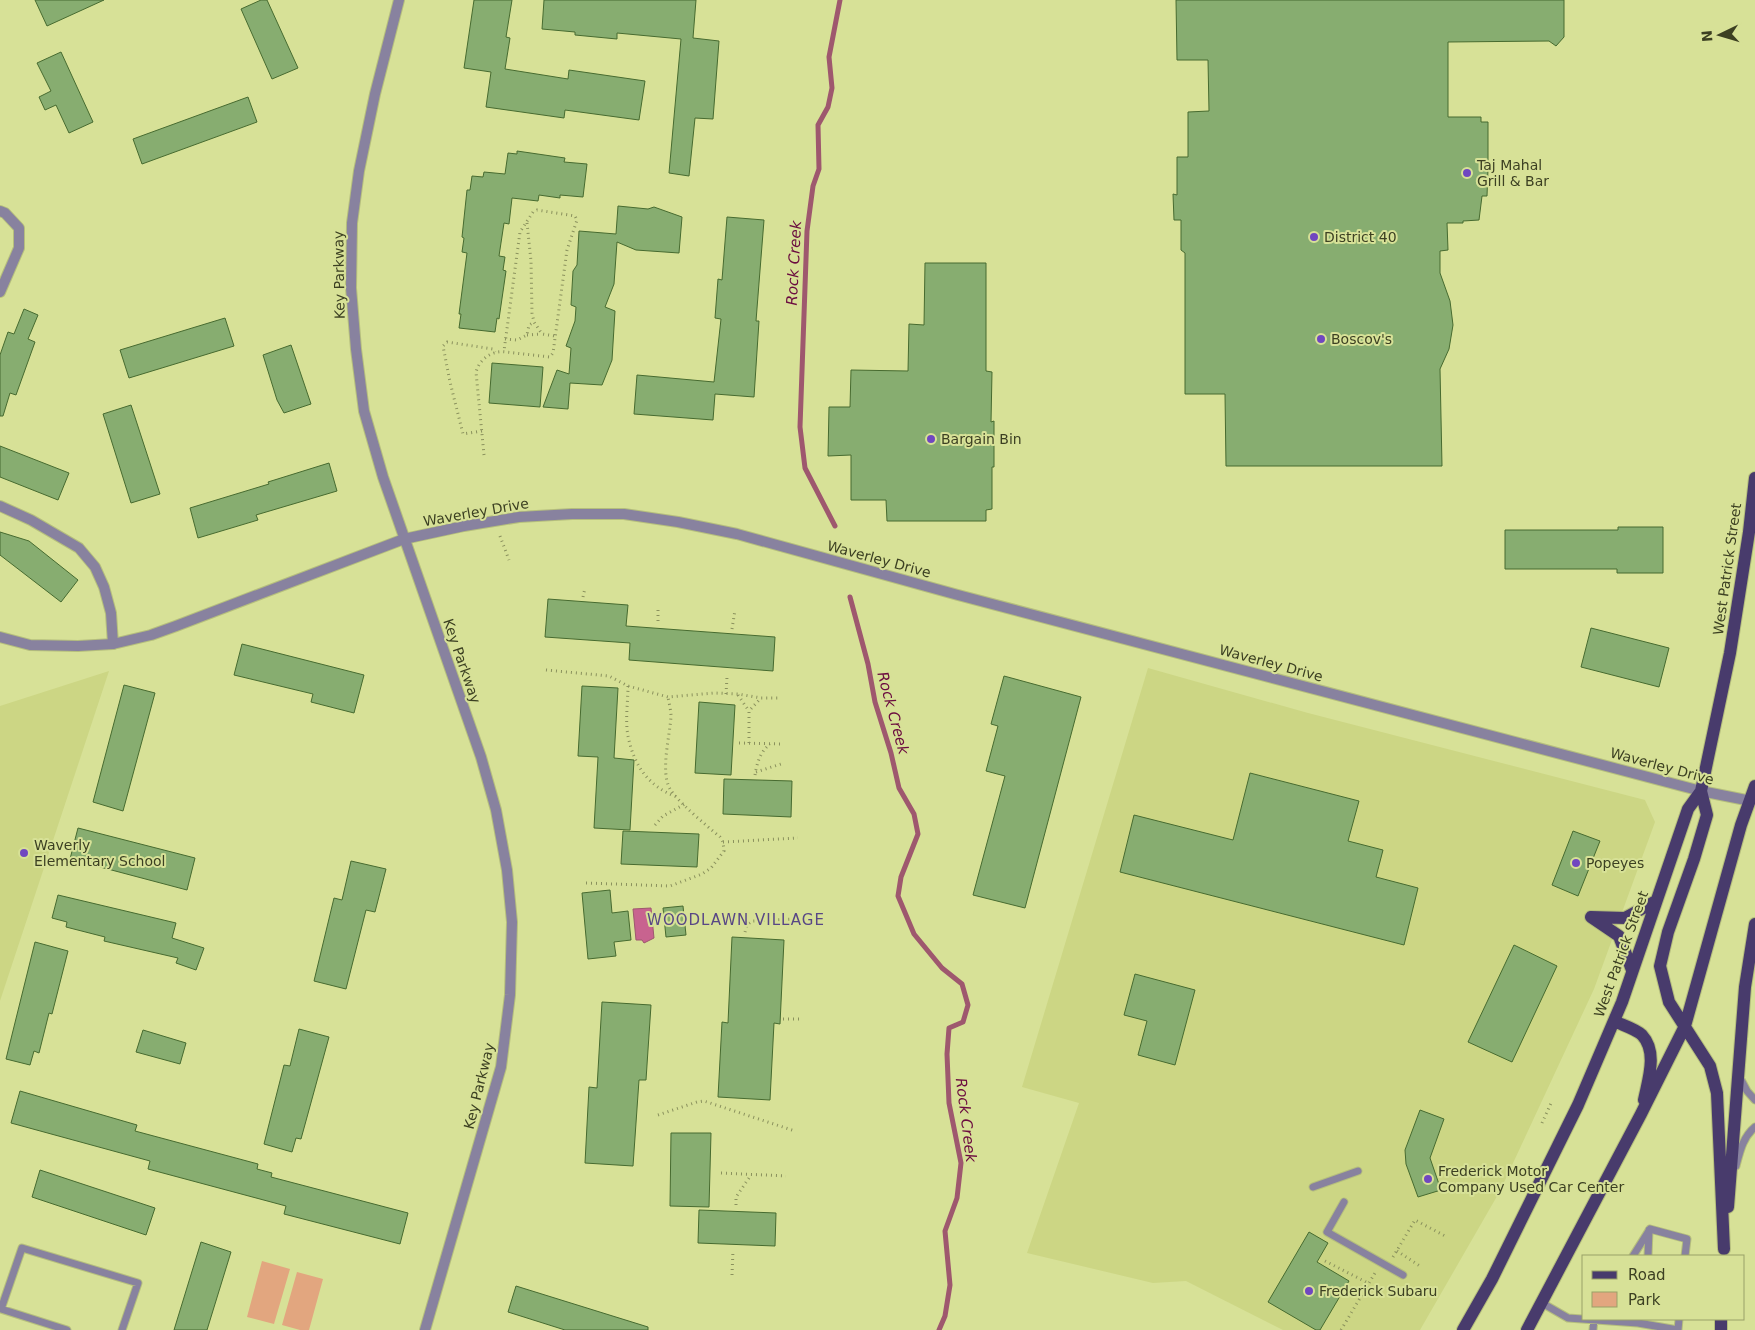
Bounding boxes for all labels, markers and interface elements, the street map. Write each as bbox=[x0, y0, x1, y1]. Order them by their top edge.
north arrow bbox=[1695, 10, 1745, 60]
text: N bbox=[1699, 30, 1716, 43]
place label: Taj Mahal Grill & Bar bbox=[1476, 157, 1549, 189]
marker: Taj Mahal Grill & Bar bbox=[1461, 167, 1473, 179]
water label: Rock Creek bbox=[783, 219, 805, 306]
place label: District 40 bbox=[1324, 229, 1397, 245]
street label: Key Parkway bbox=[330, 231, 348, 319]
marker: District 40 bbox=[1308, 231, 1320, 243]
place label: Boscov's bbox=[1331, 331, 1392, 347]
marker: Boscov's bbox=[1315, 333, 1327, 345]
place label: Bargain Bin bbox=[941, 431, 1022, 447]
marker: Bargain Bin bbox=[925, 433, 937, 445]
street label: Waverley Drive bbox=[422, 495, 530, 529]
street label: West Patrick Street bbox=[1710, 501, 1744, 636]
street label: Waverley Drive bbox=[825, 537, 933, 581]
street label: Key Parkway bbox=[440, 617, 484, 705]
street label: Waverley Drive bbox=[1217, 641, 1325, 685]
water label: Rock Creek bbox=[873, 670, 913, 758]
street label: Waverley Drive bbox=[1608, 744, 1716, 788]
place label: Waverly Elementary School bbox=[34, 837, 166, 869]
marker: Waverly Elementary School bbox=[18, 847, 30, 859]
place label: Popeyes bbox=[1586, 855, 1644, 871]
marker: Popeyes bbox=[1570, 857, 1582, 869]
street label: West Patrick Street bbox=[1591, 888, 1651, 1019]
district label: WOODLAWN VILLAGE bbox=[647, 911, 825, 929]
street label: Key Parkway bbox=[461, 1041, 497, 1131]
water label: Rock Creek bbox=[952, 1077, 980, 1165]
place label: Frederick Motor Company Used Car Center bbox=[1438, 1163, 1624, 1195]
marker: Frederick Motor Company Used Car Center bbox=[1422, 1173, 1434, 1185]
legend bbox=[1582, 1255, 1745, 1320]
text: Road bbox=[1628, 1266, 1666, 1284]
place label: Frederick Subaru bbox=[1319, 1283, 1437, 1299]
marker: Frederick Subaru bbox=[1303, 1285, 1315, 1297]
text: Park bbox=[1628, 1291, 1661, 1309]

